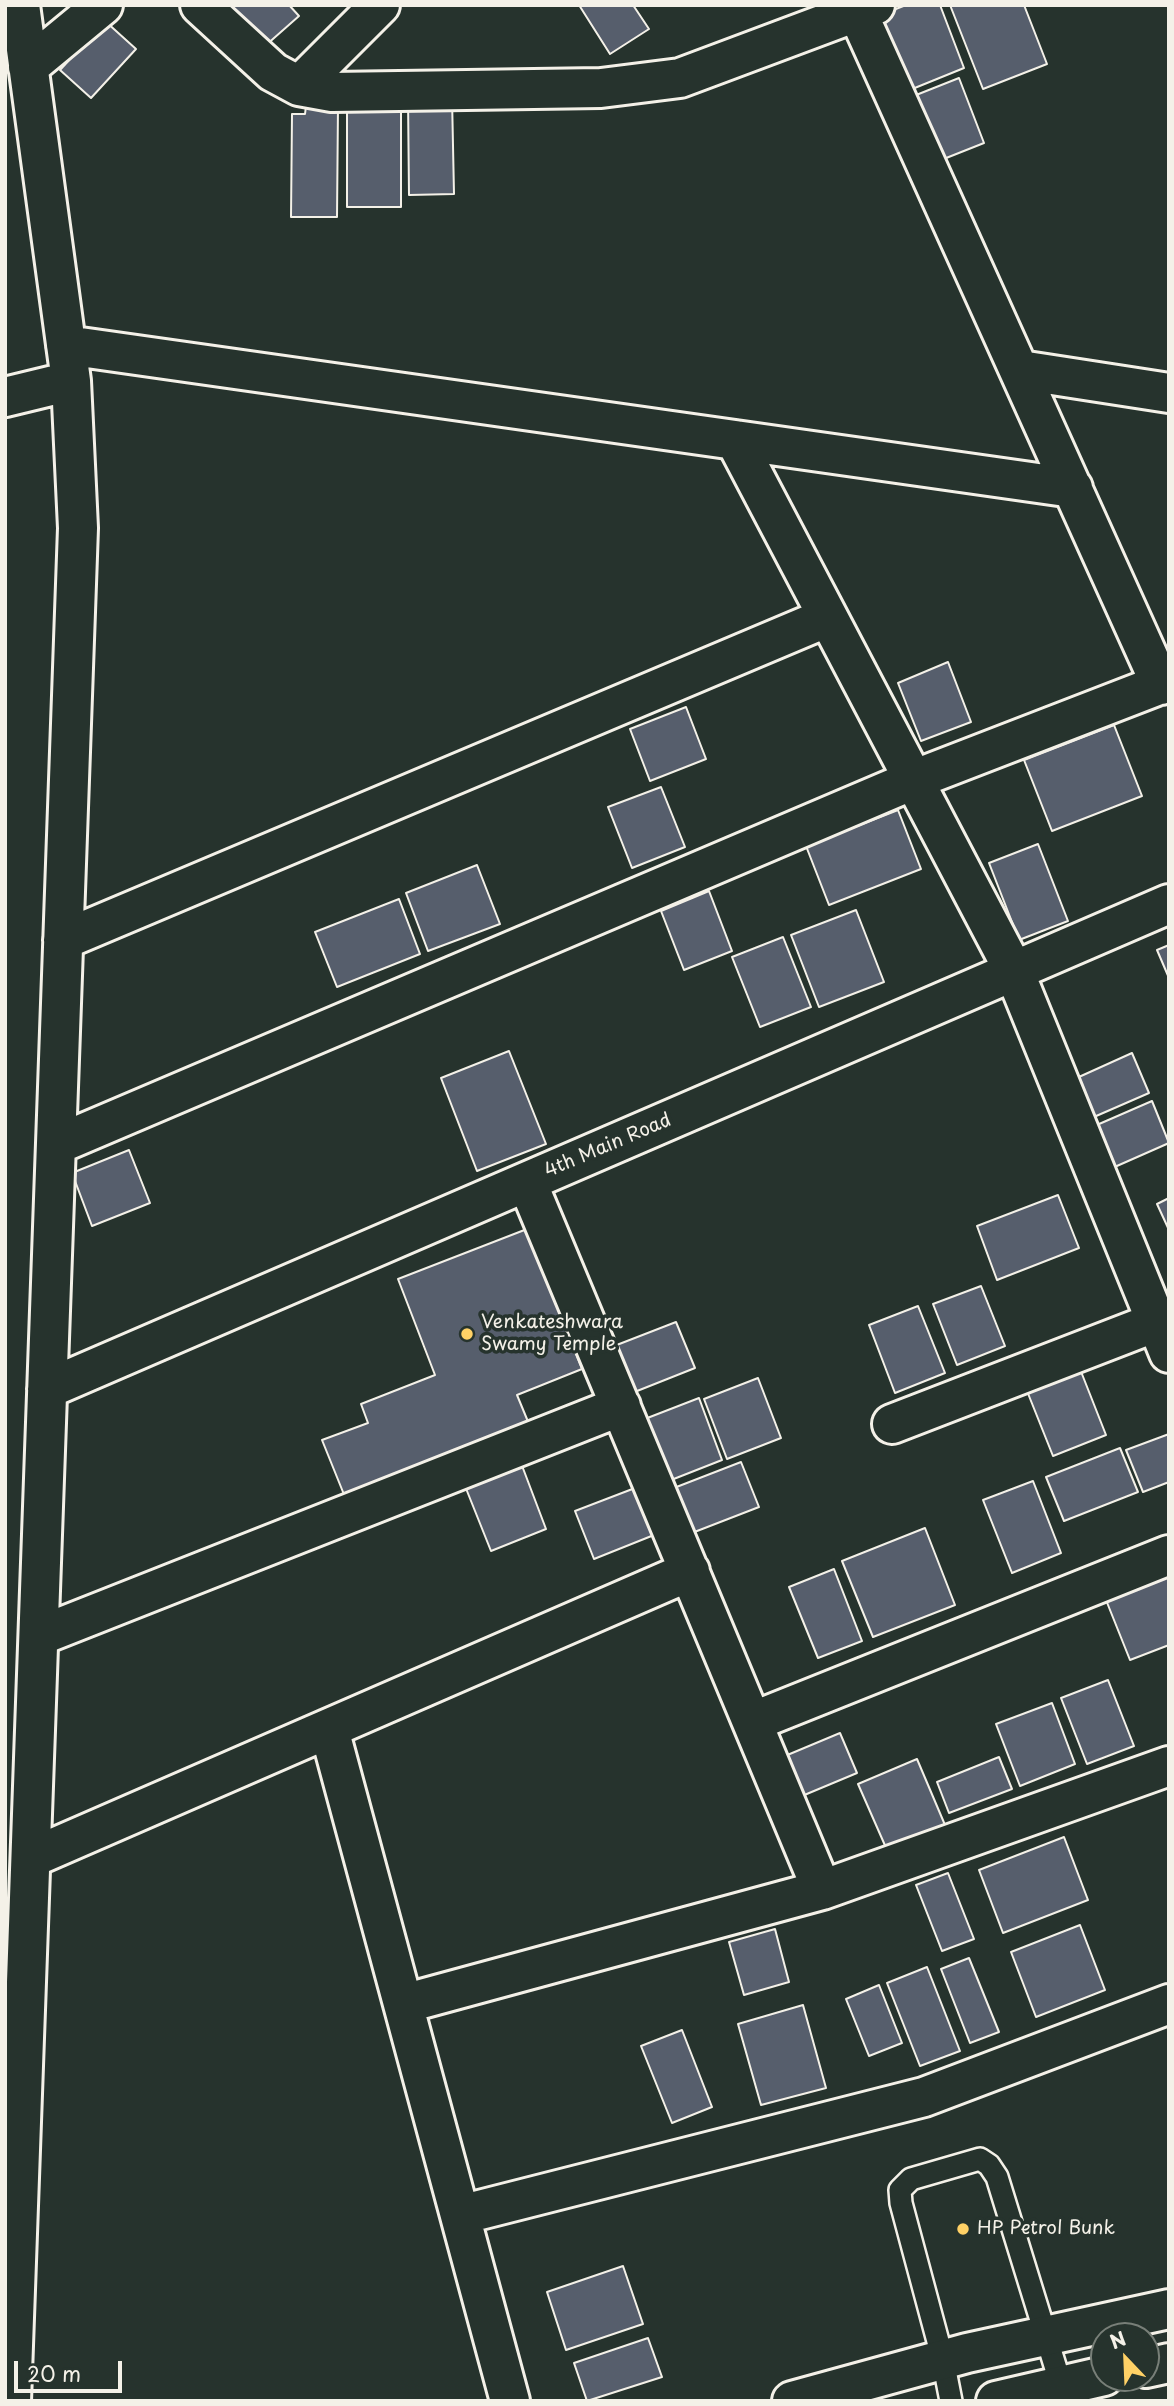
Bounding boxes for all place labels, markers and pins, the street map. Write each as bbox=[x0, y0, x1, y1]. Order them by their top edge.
place label: Venkateshwara Swamy Temple bbox=[481, 1312, 623, 1356]
marker: Venkateshwara Swamy Temple bbox=[459, 1326, 475, 1342]
place label: HP Petrol Bunk bbox=[977, 2218, 1115, 2240]
marker: HP Petrol Bunk bbox=[955, 2221, 971, 2237]

